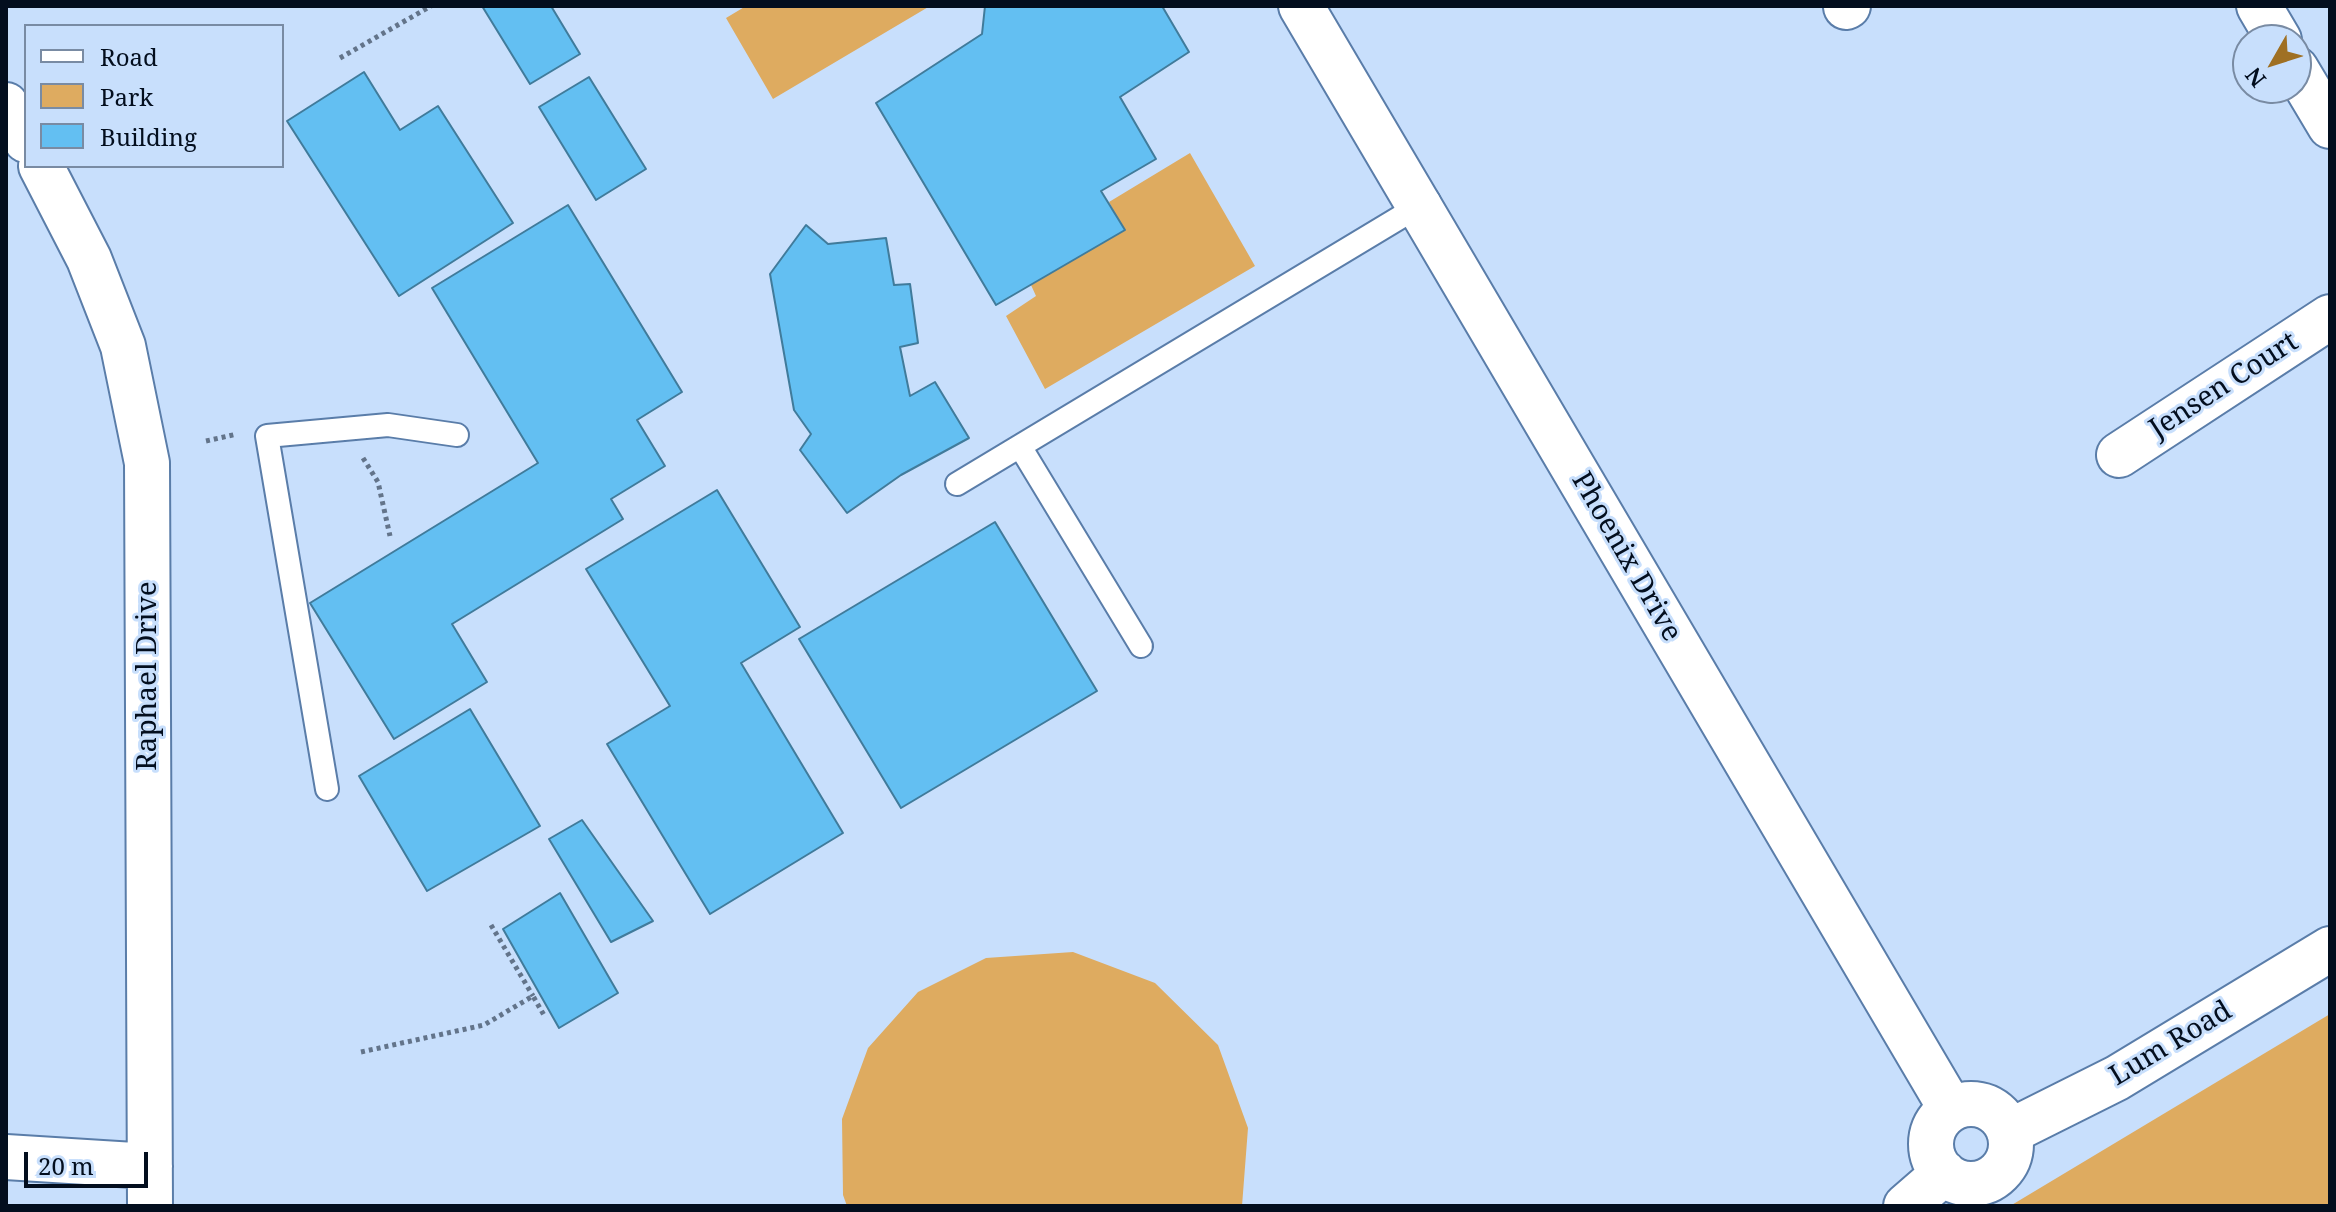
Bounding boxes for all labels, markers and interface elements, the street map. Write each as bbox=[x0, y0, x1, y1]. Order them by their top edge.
legend bbox=[24, 24, 284, 168]
north arrow bbox=[2232, 24, 2312, 104]
text: Road bbox=[100, 40, 158, 73]
text: N bbox=[2238, 62, 2272, 94]
text: Park bbox=[100, 80, 153, 113]
text: Building bbox=[100, 120, 197, 153]
street label: Jensen Court bbox=[2143, 326, 2305, 446]
street label: Phoenix Drive bbox=[1564, 466, 1688, 648]
street label: Raphael Drive bbox=[131, 581, 165, 771]
street label: Lum Road bbox=[2104, 994, 2238, 1094]
scale bar bbox=[28, 1136, 152, 1186]
text: 20 m bbox=[38, 1149, 94, 1182]

